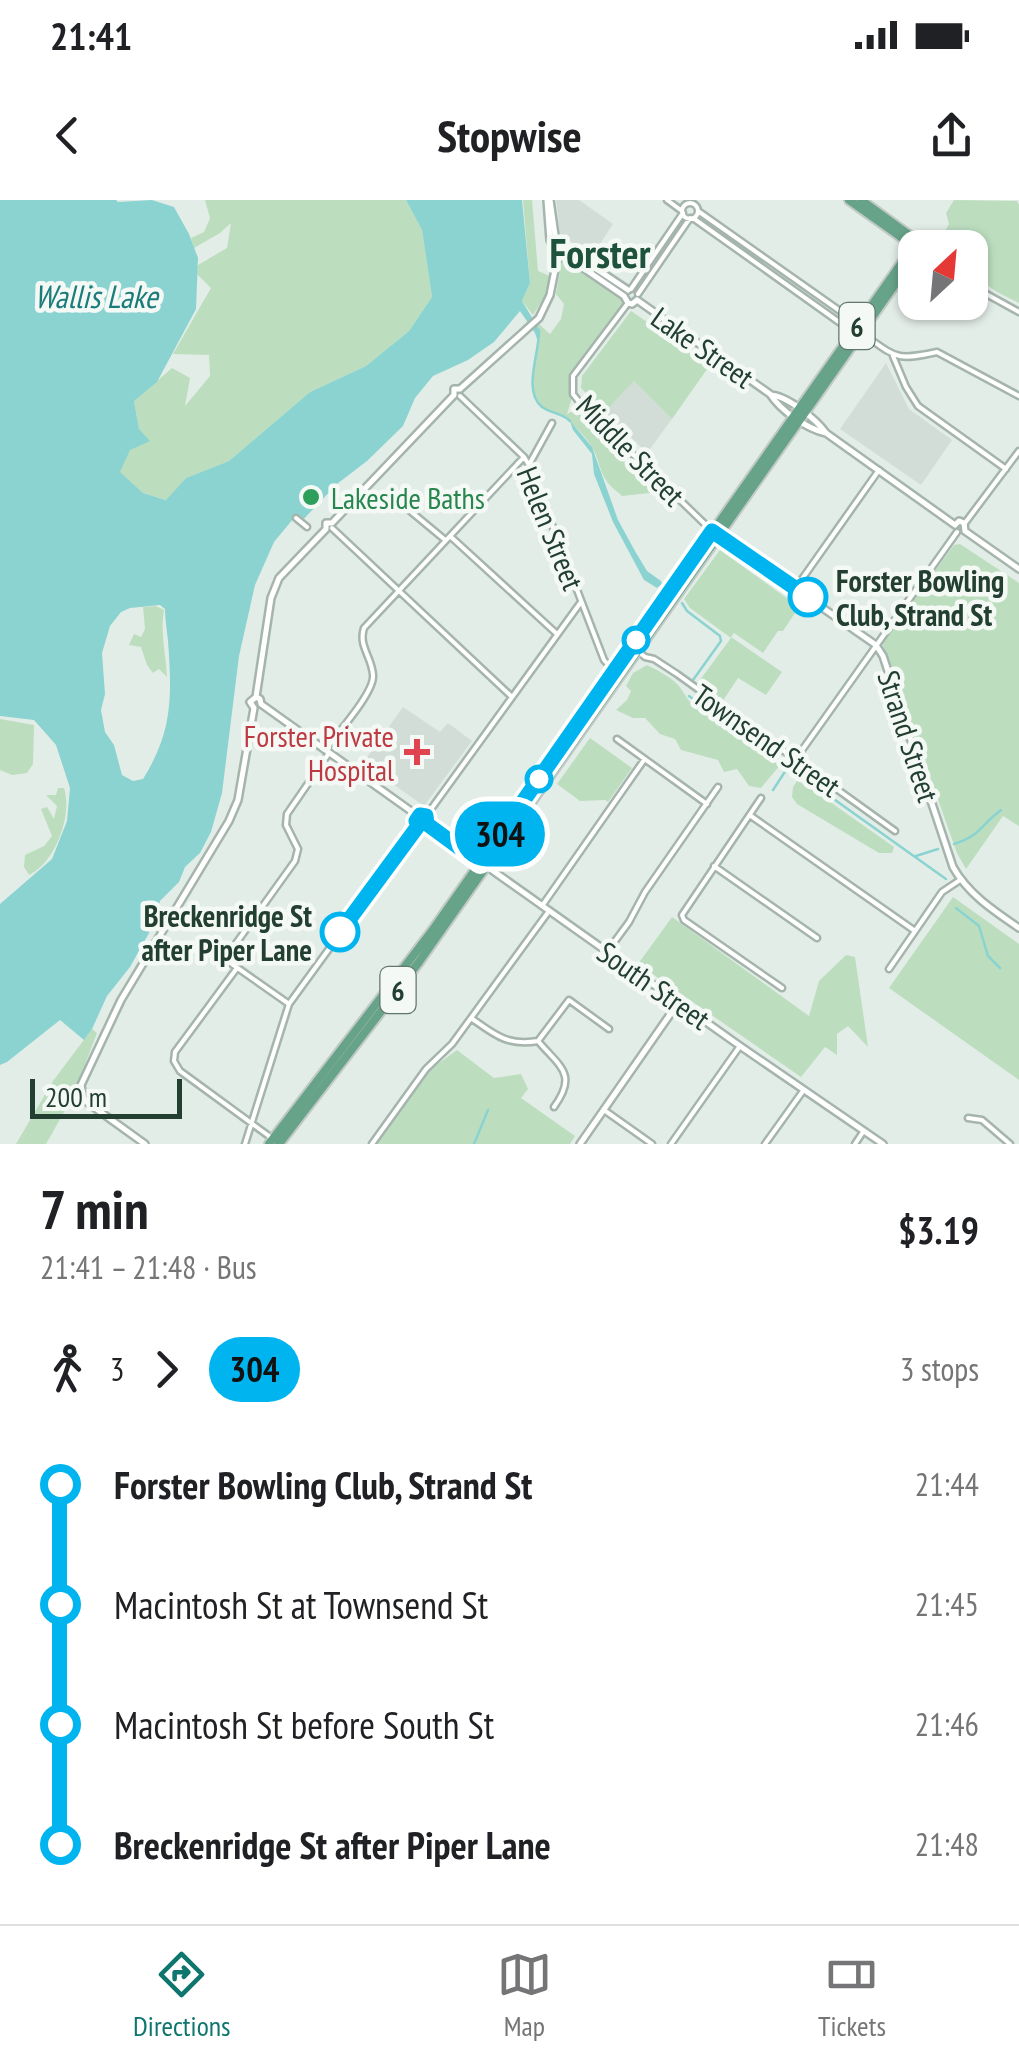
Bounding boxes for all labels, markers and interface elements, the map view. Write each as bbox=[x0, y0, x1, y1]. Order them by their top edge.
text: 21:41 bbox=[50, 11, 132, 60]
text: Stopwise bbox=[437, 106, 582, 164]
icon: back bbox=[40, 108, 95, 163]
icon: share bbox=[924, 108, 979, 163]
district label: Forster bbox=[550, 227, 651, 279]
north arrow bbox=[898, 230, 988, 320]
map controls bbox=[898, 230, 988, 320]
water label: Wallis Lake bbox=[34, 275, 160, 317]
street label: Lake Street bbox=[644, 298, 762, 397]
road number: 6 bbox=[840, 303, 874, 349]
street label: Middle Street bbox=[569, 386, 694, 514]
street label: Helen Street bbox=[509, 461, 594, 596]
place label: Lakeside Baths bbox=[331, 478, 485, 517]
marker: Lakeside Baths bbox=[300, 486, 322, 508]
place label: Forster Bowling Club, Strand St bbox=[836, 561, 1004, 634]
marker: Forster Bowling Club, Strand St bbox=[789, 578, 827, 616]
unlabelled marker bbox=[623, 627, 649, 653]
street label: Strand Street bbox=[869, 665, 949, 807]
street label: Townsend Street bbox=[686, 675, 849, 805]
place label: Forster Private Hospital bbox=[244, 716, 394, 789]
marker: Forster Private Hospital bbox=[404, 739, 430, 765]
unlabelled marker bbox=[526, 766, 552, 792]
line badge: 304 bbox=[442, 802, 558, 866]
text: 304 bbox=[475, 811, 525, 857]
place label: Breckenridge St after Piper Lane bbox=[142, 896, 312, 969]
marker: Breckenridge St after Piper Lane bbox=[321, 913, 359, 951]
street label: South Street bbox=[590, 932, 719, 1038]
road number: 6 bbox=[380, 967, 416, 1013]
scale bar bbox=[30, 1074, 182, 1118]
text: 200 m bbox=[45, 1078, 107, 1115]
text: 7 min bbox=[40, 1173, 149, 1244]
text: $3.19 bbox=[898, 1205, 979, 1254]
text: 21:41 – 21:48 · Bus bbox=[40, 1246, 257, 1288]
icon: walk bbox=[40, 1342, 95, 1397]
icon: forward bbox=[139, 1342, 194, 1397]
text: 304 bbox=[229, 1346, 280, 1392]
text: 3 bbox=[110, 1348, 124, 1390]
text: 3 stops bbox=[900, 1348, 979, 1390]
text: Forster Bowling Club, Strand St bbox=[114, 1460, 532, 1509]
text: 21:44 bbox=[915, 1463, 979, 1505]
text: Macintosh St at Townsend St bbox=[114, 1580, 488, 1629]
text: 21:45 bbox=[915, 1583, 979, 1625]
text: Macintosh St before South St bbox=[114, 1700, 494, 1749]
text: 21:46 bbox=[915, 1703, 979, 1745]
text: Breckenridge St after Piper Lane bbox=[114, 1820, 551, 1869]
text: 21:48 bbox=[915, 1823, 979, 1865]
tab: Directions bbox=[133, 1947, 231, 2044]
tab: Map bbox=[497, 1947, 552, 2044]
tab: Tickets bbox=[818, 1947, 886, 2044]

